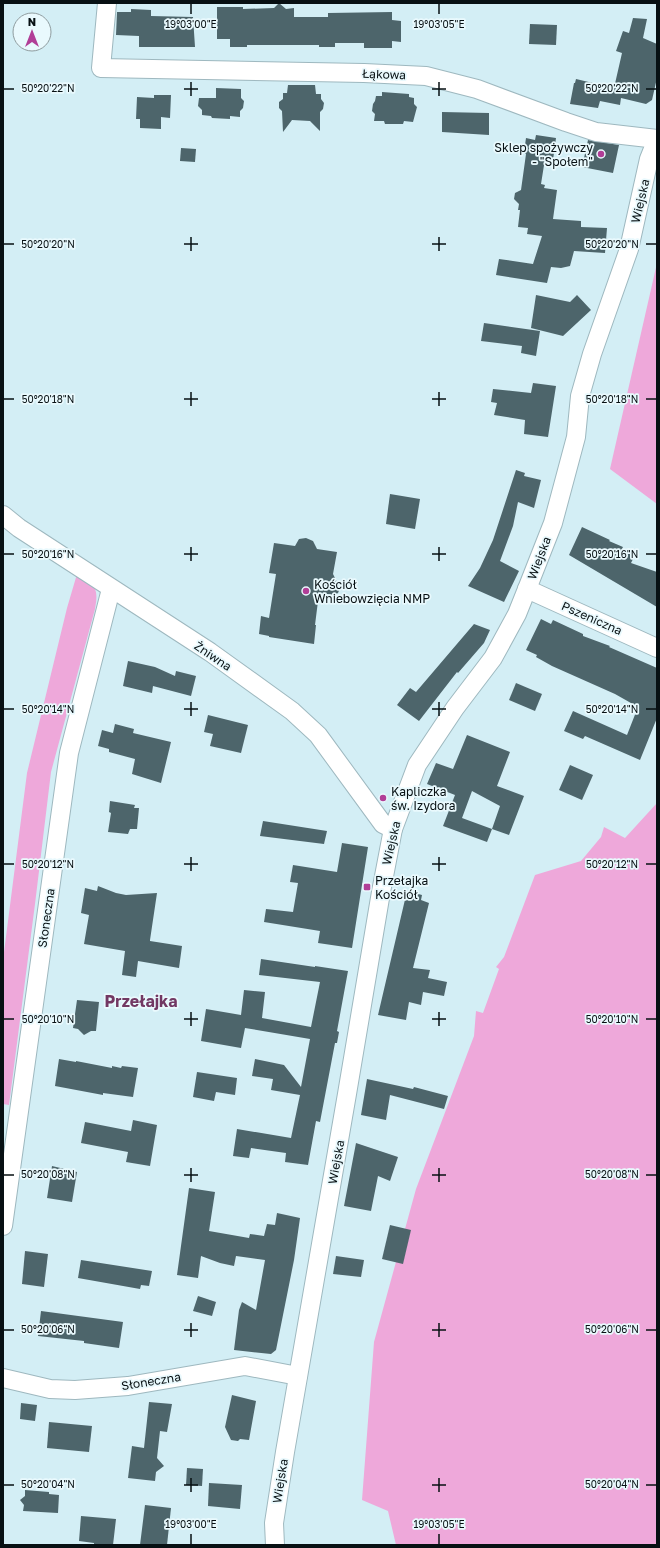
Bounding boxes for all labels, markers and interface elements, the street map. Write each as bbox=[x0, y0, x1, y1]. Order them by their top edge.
north arrow bbox=[12, 12, 52, 52]
text: N bbox=[28, 15, 36, 28]
text: 19°03'00"E bbox=[165, 18, 217, 30]
text: 19°03'05"E bbox=[413, 18, 465, 30]
street label: Łąkowa bbox=[362, 66, 406, 82]
text: 50°20'22"N bbox=[21, 82, 75, 94]
text: 50°20'22"N bbox=[585, 82, 639, 94]
place label: Sklep spożywczy - "Społem" bbox=[494, 140, 593, 169]
marker: Sklep spożywczy - "Społem" bbox=[596, 149, 606, 159]
street label: Wiejska bbox=[628, 178, 652, 224]
text: 50°20'20"N bbox=[21, 238, 75, 250]
text: 50°20'20"N bbox=[585, 238, 639, 250]
text: 50°20'18"N bbox=[22, 393, 74, 405]
text: 50°20'18"N bbox=[586, 393, 638, 405]
street label: Wiejska bbox=[524, 534, 554, 582]
text: 50°20'16"N bbox=[22, 548, 74, 560]
text: 50°20'16"N bbox=[586, 548, 638, 560]
place label: Kościół Wniebowzięcia NMP bbox=[314, 577, 430, 606]
marker: Kościół Wniebowzięcia NMP bbox=[301, 586, 311, 596]
street label: Pszeniczna bbox=[559, 598, 625, 638]
street label: Żniwna bbox=[192, 638, 234, 674]
text: 50°20'14"N bbox=[22, 703, 74, 715]
text: 50°20'14"N bbox=[586, 703, 638, 715]
place label: Kapliczka św. Izydora bbox=[391, 784, 456, 813]
marker: Kapliczka św. Izydora bbox=[378, 793, 388, 803]
street label: Wiejska bbox=[379, 820, 403, 866]
text: 50°20'12"N bbox=[22, 858, 74, 870]
text: 50°20'12"N bbox=[586, 858, 638, 870]
place label: Przełajka Kościół bbox=[375, 873, 428, 902]
marker: Przełajka Kościół bbox=[362, 882, 372, 892]
street label: Słoneczna bbox=[34, 887, 58, 949]
district label: Przełajka bbox=[105, 991, 177, 1011]
text: 50°20'10"N bbox=[22, 1013, 74, 1025]
text: 50°20'10"N bbox=[586, 1013, 638, 1025]
street label: Wiejska bbox=[325, 1139, 347, 1185]
text: 50°20'08"N bbox=[21, 1168, 75, 1180]
text: 50°20'08"N bbox=[585, 1168, 639, 1180]
text: 50°20'06"N bbox=[21, 1323, 75, 1335]
text: 50°20'06"N bbox=[585, 1323, 639, 1335]
street label: Słoneczna bbox=[120, 1369, 182, 1393]
street label: Wiejska bbox=[269, 1458, 291, 1504]
text: 50°20'04"N bbox=[21, 1478, 75, 1490]
text: 50°20'04"N bbox=[585, 1478, 639, 1490]
text: 19°03'00"E bbox=[165, 1518, 217, 1530]
text: 19°03'05"E bbox=[413, 1518, 465, 1530]

